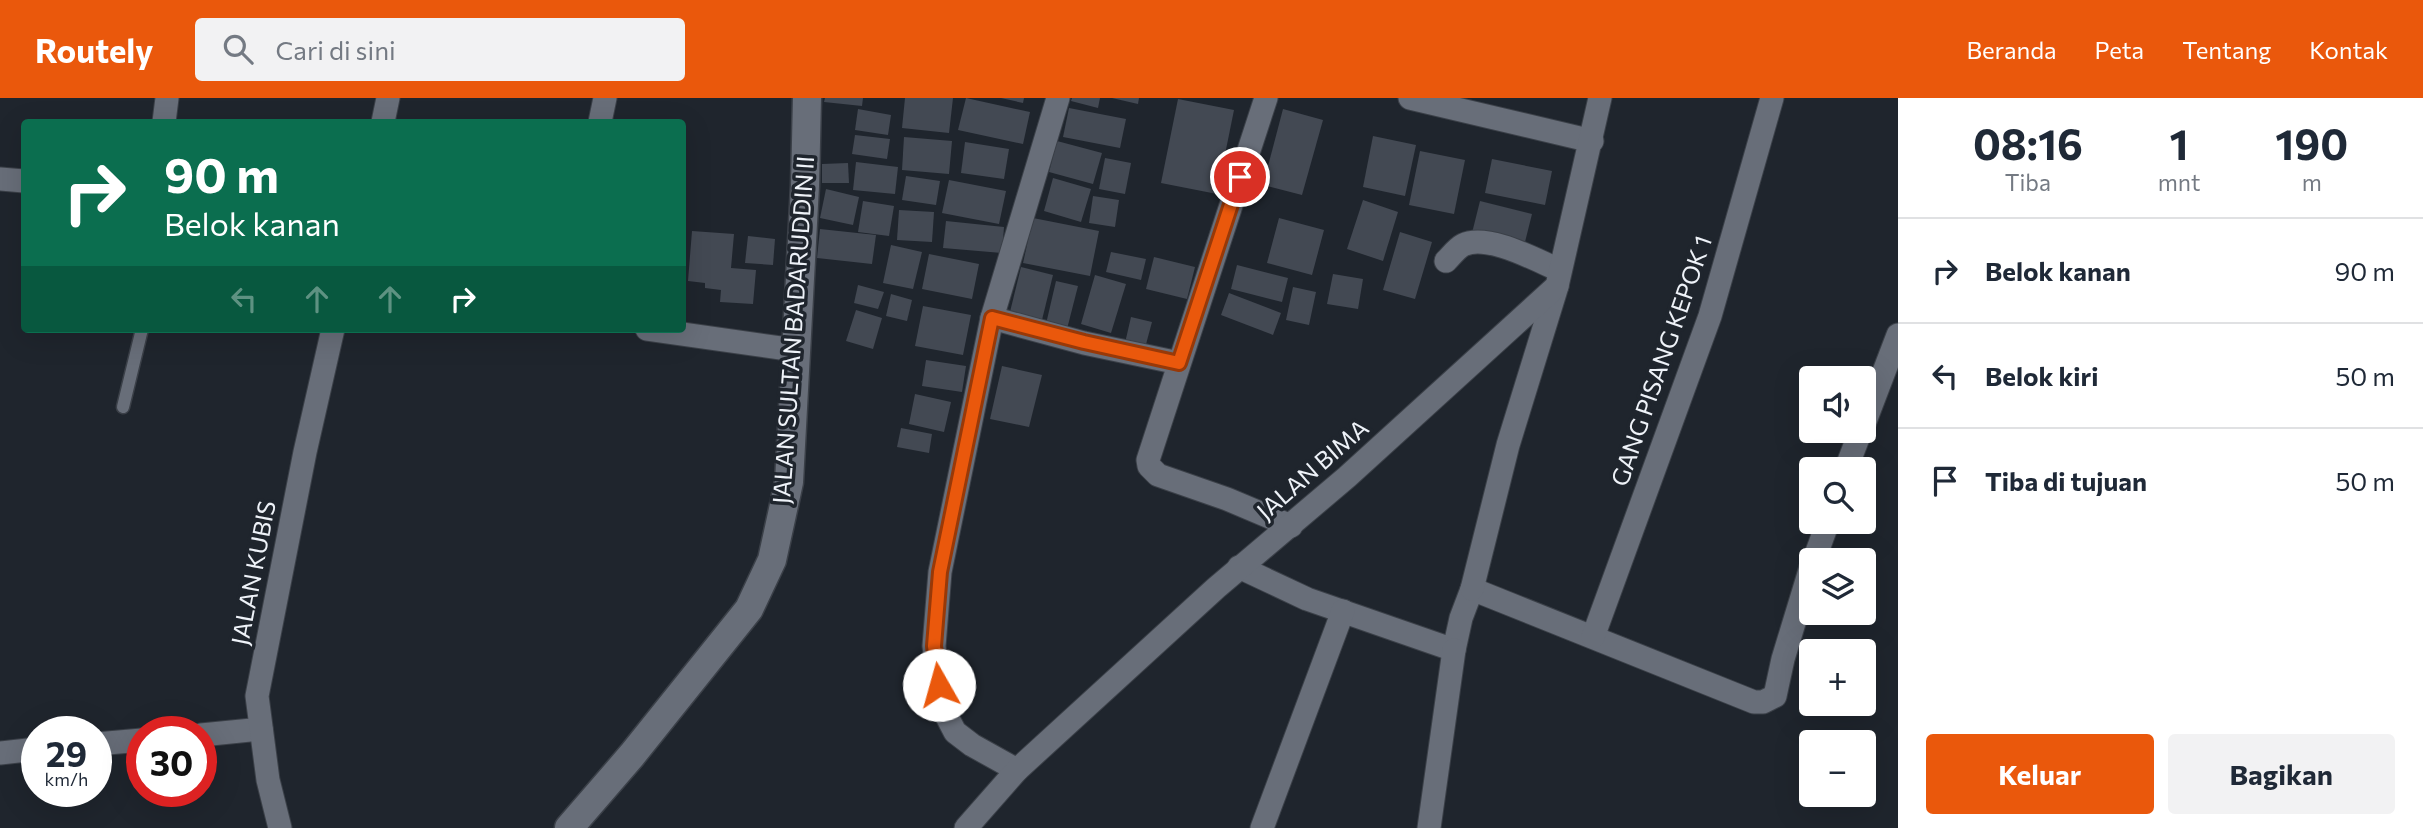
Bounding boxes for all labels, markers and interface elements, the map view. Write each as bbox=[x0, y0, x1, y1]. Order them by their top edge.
search box bbox=[195, 18, 685, 81]
text: Routely bbox=[35, 29, 153, 70]
icon: search bbox=[219, 30, 257, 68]
text: Cari di sini bbox=[275, 34, 396, 65]
text: Beranda bbox=[1966, 35, 2057, 64]
text: Peta bbox=[2095, 35, 2144, 64]
text: Tentang bbox=[2182, 35, 2271, 64]
text: Kontak bbox=[2309, 35, 2388, 64]
text: 08:16 bbox=[1973, 117, 2083, 169]
text: 1 bbox=[2170, 117, 2189, 169]
text: 190 bbox=[2275, 117, 2348, 169]
text: 90 m bbox=[164, 143, 279, 203]
icon: right bbox=[49, 147, 140, 238]
pin bbox=[1210, 147, 1270, 207]
street label: JALAN SULTAN BADARUDDIN II bbox=[766, 155, 819, 505]
icon: arrive bbox=[1221, 158, 1259, 196]
text: Tiba bbox=[2005, 168, 2051, 196]
text: mnt bbox=[2158, 168, 2200, 196]
text: m bbox=[2302, 168, 2322, 196]
text: Belok kanan bbox=[164, 203, 340, 243]
street label: GANG PISANG KEPOK 1 bbox=[1604, 231, 1717, 490]
icon: right bbox=[1926, 252, 1964, 290]
text: Belok kanan bbox=[1985, 255, 2131, 286]
text: 90 m bbox=[2335, 255, 2395, 286]
icon: left bbox=[225, 280, 263, 318]
icon: ahead bbox=[298, 280, 336, 318]
icon: ahead bbox=[371, 280, 409, 318]
icon: right bbox=[444, 280, 482, 318]
icon: left bbox=[1926, 357, 1964, 395]
text: Belok kiri bbox=[1985, 360, 2099, 391]
text: 50 m bbox=[2335, 360, 2395, 391]
map controls bbox=[1799, 366, 1876, 807]
button: sound bbox=[1799, 366, 1876, 443]
street label: JALAN BIMA bbox=[1250, 413, 1374, 525]
button: search bbox=[1799, 457, 1876, 534]
icon: arrive bbox=[1926, 462, 1964, 500]
text: Tiba di tujuan bbox=[1985, 465, 2147, 496]
text: 50 m bbox=[2335, 465, 2395, 496]
street label: JALAN KUBIS bbox=[224, 498, 281, 647]
button: layers bbox=[1799, 548, 1876, 625]
button: + bbox=[1799, 639, 1876, 716]
position arrow bbox=[902, 648, 976, 722]
speed limit sign: 30 bbox=[126, 716, 217, 807]
button: − bbox=[1799, 730, 1876, 807]
text: 29 bbox=[46, 731, 87, 774]
button: Keluar bbox=[1926, 734, 2154, 814]
button: Bagikan bbox=[2168, 734, 2395, 814]
text: km/h bbox=[45, 768, 88, 790]

